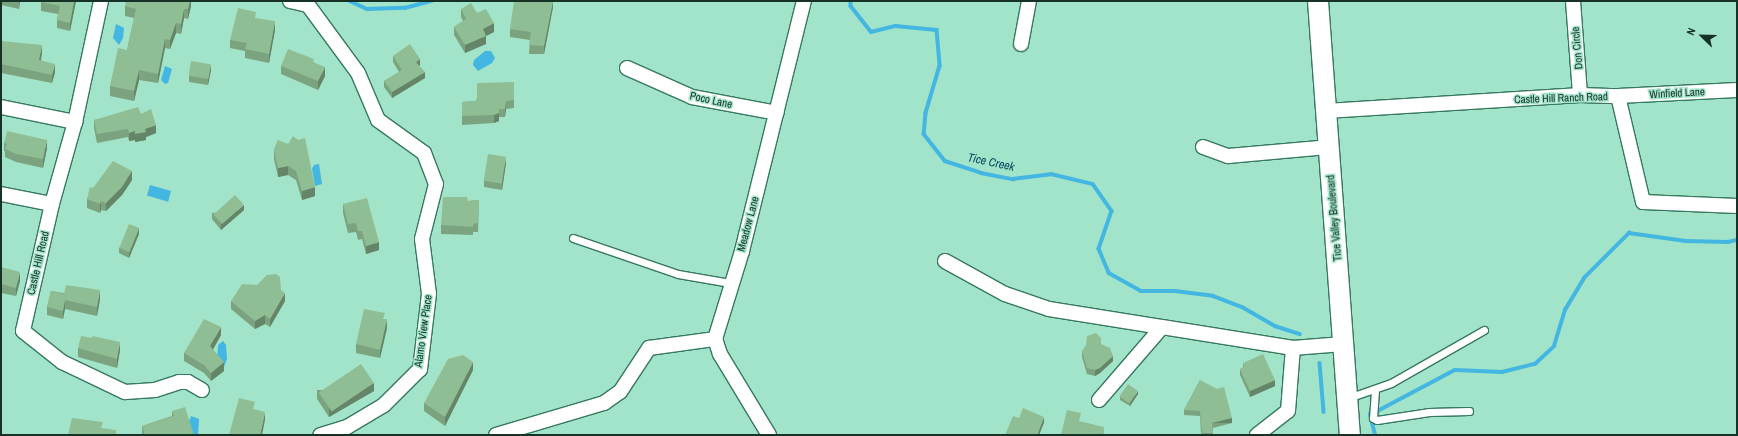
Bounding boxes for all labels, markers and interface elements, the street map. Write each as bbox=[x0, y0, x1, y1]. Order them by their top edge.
north arrow bbox=[1682, 16, 1722, 56]
street label: Don Circle bbox=[1569, 26, 1585, 70]
text: N bbox=[1683, 26, 1699, 37]
street label: Winfield Lane bbox=[1649, 85, 1705, 101]
street label: Poco Lane bbox=[689, 89, 733, 111]
street label: Castle Hill Ranch Road bbox=[1514, 90, 1608, 106]
water label: Tice Creek bbox=[966, 151, 1016, 175]
street label: Tice Valley Boulevard bbox=[1324, 174, 1344, 262]
street label: Meadow Lane bbox=[734, 195, 762, 253]
street label: Castle Hill Road bbox=[24, 230, 52, 296]
street label: Alamo View Place bbox=[411, 294, 435, 368]

